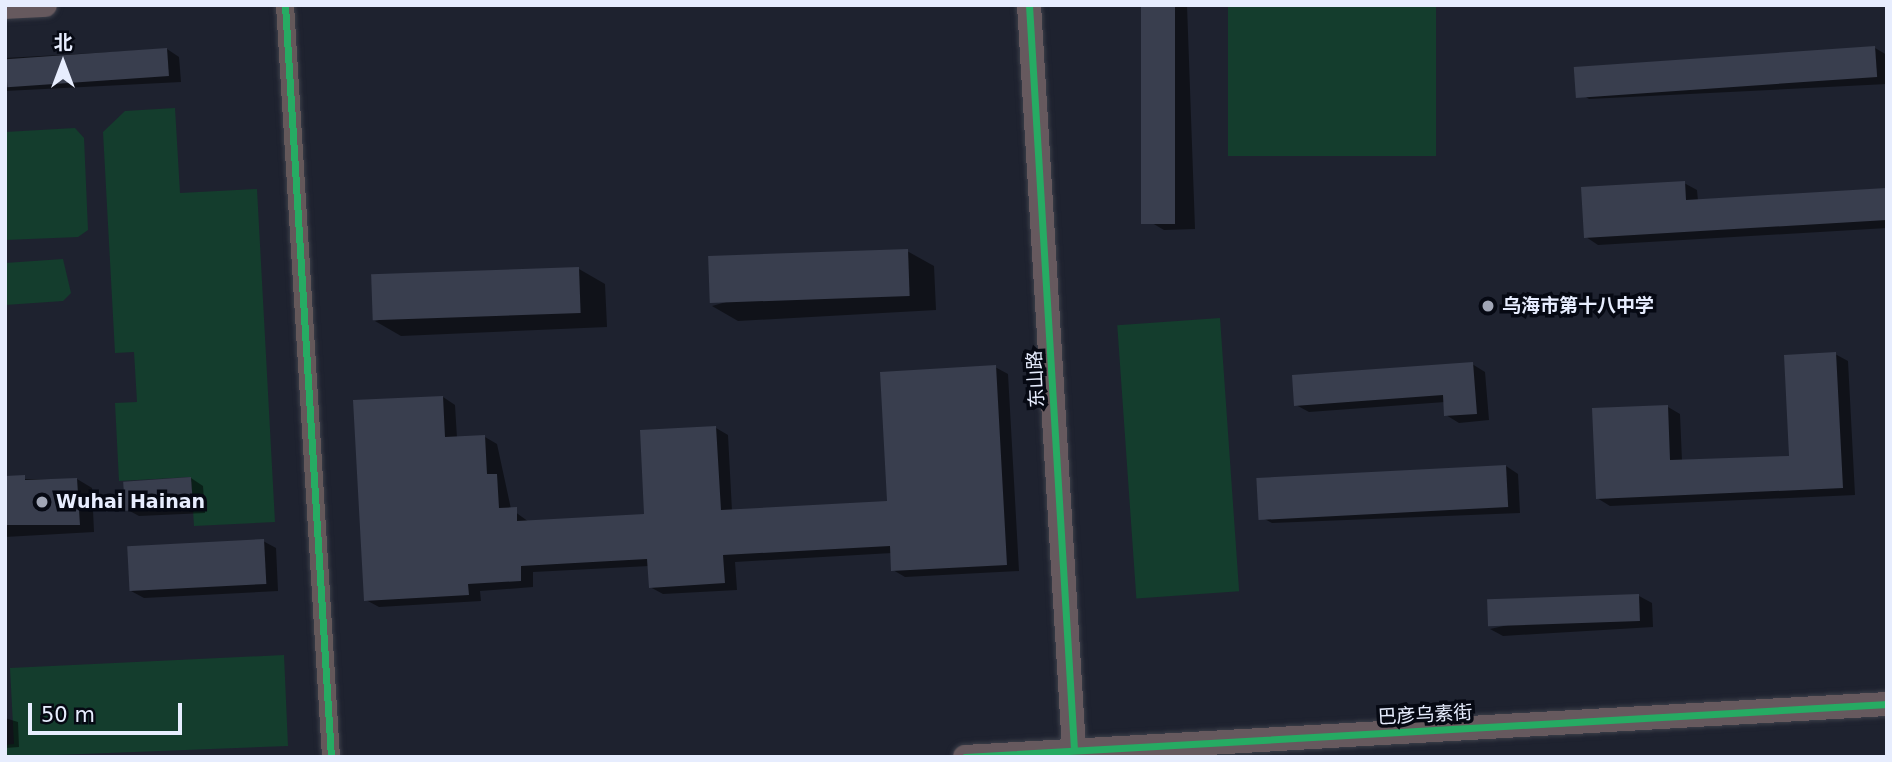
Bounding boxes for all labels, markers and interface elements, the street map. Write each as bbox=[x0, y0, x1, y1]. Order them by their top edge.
north arrow bbox=[28, 28, 98, 98]
text: 北 bbox=[53, 31, 73, 53]
place label: 乌海市第十八中学 bbox=[1502, 295, 1654, 317]
marker: 乌海市第十八中学 bbox=[1480, 298, 1496, 314]
street label: 东山路 bbox=[1023, 350, 1049, 408]
place label: Wuhai Hainan bbox=[56, 491, 205, 513]
marker: Wuhai Hainan bbox=[34, 494, 50, 510]
scale bar bbox=[32, 688, 186, 732]
street label: 巴彦乌素街 bbox=[1377, 701, 1473, 729]
text: 50 m bbox=[41, 703, 95, 727]

